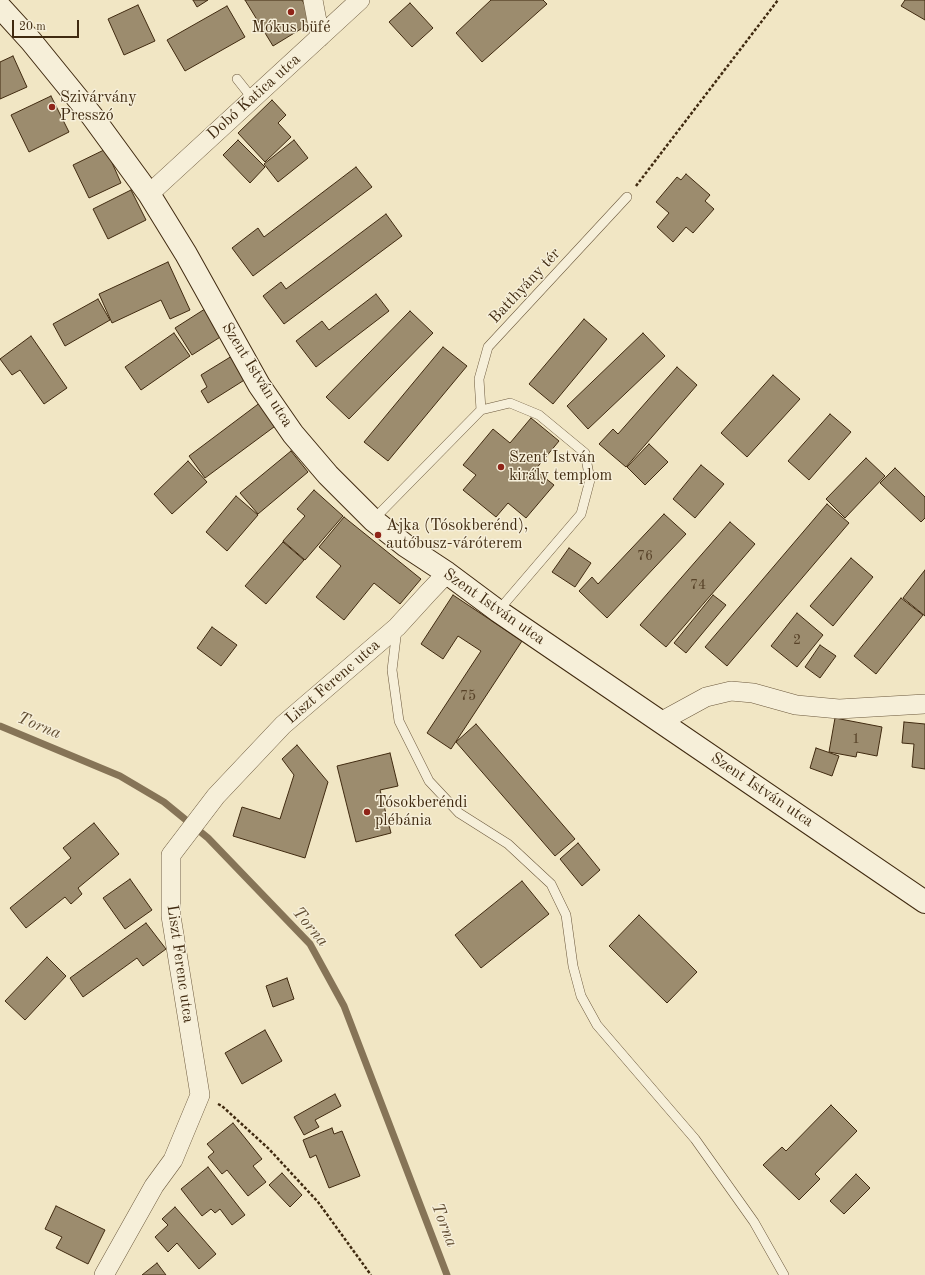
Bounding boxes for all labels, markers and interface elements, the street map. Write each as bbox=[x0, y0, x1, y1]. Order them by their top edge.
marker: Mókus büfé bbox=[286, 7, 296, 17]
scale bar bbox=[14, 12, 81, 38]
place label: Mókus büfé bbox=[251, 18, 331, 38]
text: 20 m bbox=[19, 21, 46, 33]
street label: Dobó Katica utca bbox=[203, 50, 305, 144]
place label: Szivárvány Presszó bbox=[60, 88, 137, 126]
marker: Szivárvány Presszó bbox=[47, 102, 57, 112]
street label: Batthyány tér bbox=[485, 244, 565, 328]
street label: Szent István utca bbox=[217, 319, 297, 431]
place label: Szent István király templom bbox=[509, 448, 612, 486]
marker: Szent István király templom bbox=[496, 462, 506, 472]
place label: Ajka (Tósokberénd), autóbusz-váróterem bbox=[386, 516, 528, 554]
marker: Ajka (Tósokberénd), autóbusz-váróterem bbox=[373, 530, 383, 540]
house number: 76 bbox=[637, 548, 653, 564]
street label: Szent István utca bbox=[439, 565, 549, 649]
house number: 74 bbox=[690, 577, 706, 593]
house number: 2 bbox=[793, 632, 801, 648]
street label: Liszt Ferenc utca bbox=[282, 636, 384, 728]
house number: 75 bbox=[460, 688, 476, 704]
water label: Torna bbox=[14, 708, 64, 744]
house number: 1 bbox=[852, 731, 860, 747]
street label: Szent István utca bbox=[707, 749, 817, 831]
place label: Tósokberéndi plébánia bbox=[375, 793, 467, 831]
marker: Tósokberéndi plébánia bbox=[362, 807, 372, 817]
water label: Torna bbox=[287, 903, 333, 951]
street label: Liszt Ferenc utca bbox=[162, 904, 198, 1024]
water label: Torna bbox=[426, 1200, 462, 1250]

